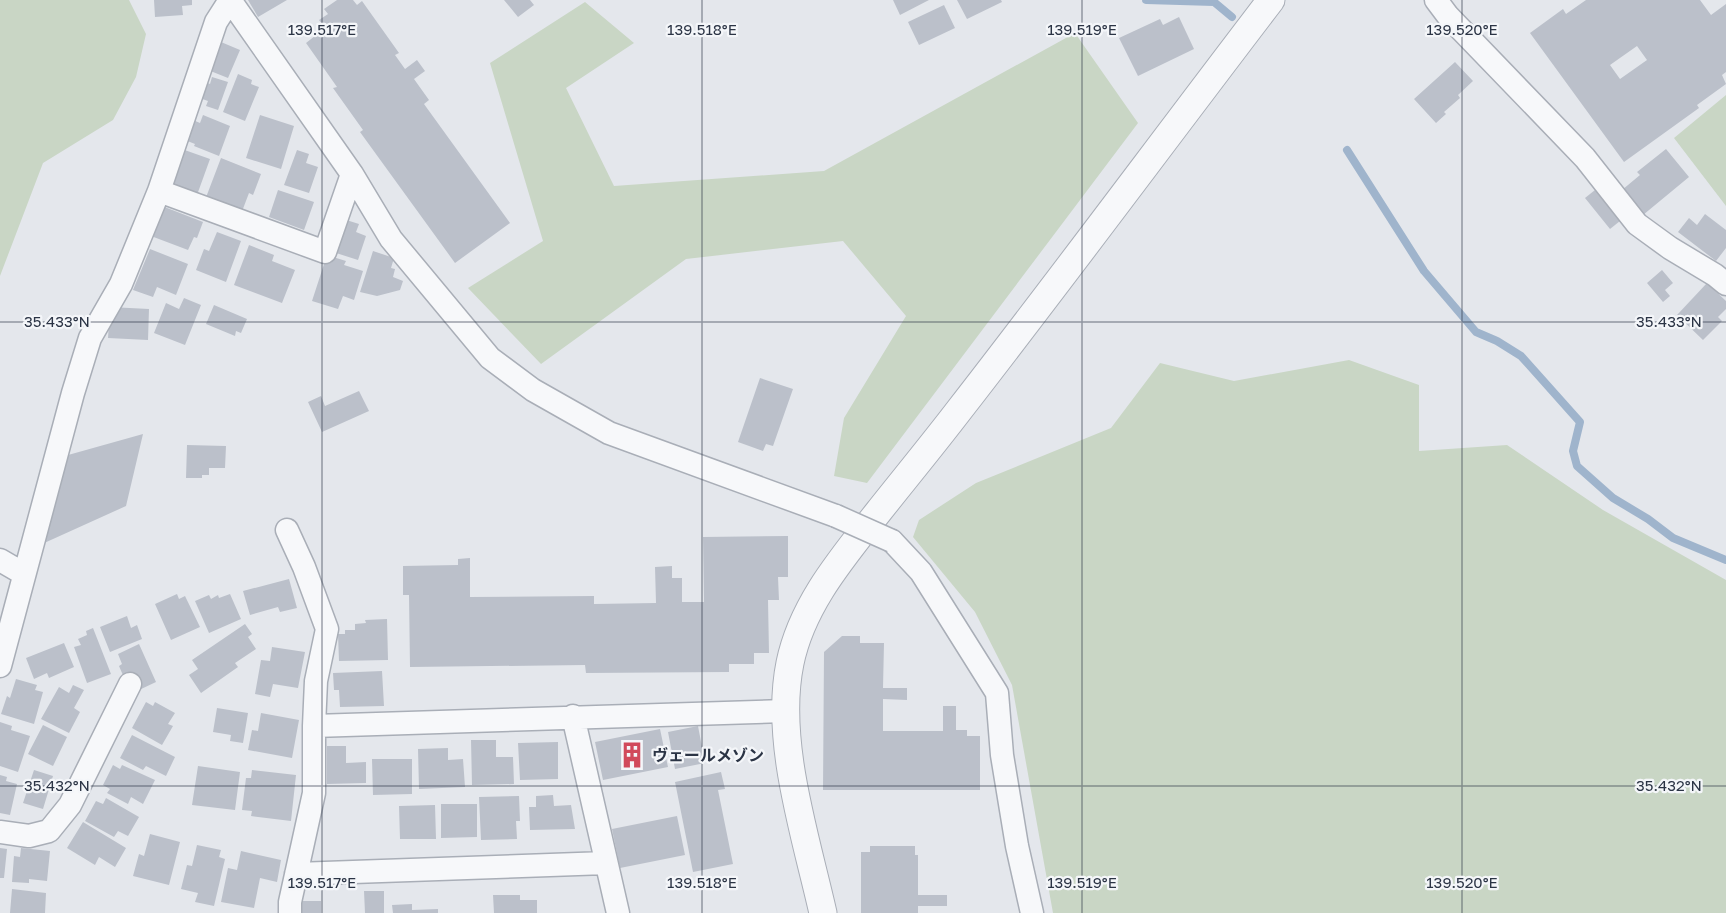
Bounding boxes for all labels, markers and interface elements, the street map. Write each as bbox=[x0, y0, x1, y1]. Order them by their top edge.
text: 139.517°E bbox=[288, 20, 356, 38]
text: 139.518°E bbox=[667, 20, 737, 38]
text: 139.519°E bbox=[1047, 20, 1117, 38]
text: 139.520°E bbox=[1426, 20, 1498, 38]
text: 35.433°N bbox=[24, 312, 90, 330]
text: 35.433°N bbox=[1636, 312, 1702, 330]
building icon: ヴェールメゾン bbox=[617, 740, 647, 770]
place label: ヴェールメゾン bbox=[652, 745, 764, 765]
text: 35.432°N bbox=[24, 776, 90, 794]
text: 35.432°N bbox=[1636, 776, 1702, 794]
text: 139.517°E bbox=[288, 873, 356, 891]
text: 139.518°E bbox=[667, 873, 737, 891]
text: 139.519°E bbox=[1047, 873, 1117, 891]
text: 139.520°E bbox=[1426, 873, 1498, 891]

